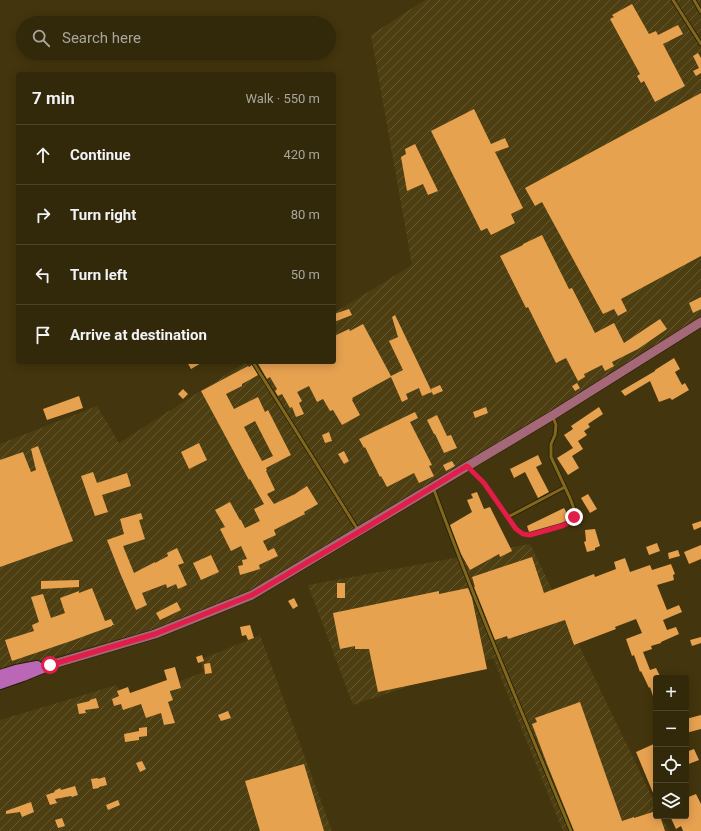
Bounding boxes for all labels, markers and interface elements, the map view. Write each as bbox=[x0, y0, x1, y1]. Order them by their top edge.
search box bbox=[16, 16, 336, 60]
icon: search bbox=[30, 27, 52, 49]
text: Search here bbox=[62, 29, 141, 47]
text: 7 min bbox=[32, 88, 75, 108]
text: Walk · 550 m bbox=[245, 91, 320, 106]
icon: ahead bbox=[32, 144, 54, 166]
text: Continue bbox=[70, 146, 131, 164]
text: 420 m bbox=[283, 147, 320, 162]
icon: right bbox=[32, 204, 54, 226]
text: Turn right bbox=[70, 206, 136, 224]
text: 80 m bbox=[291, 207, 320, 222]
icon: left bbox=[32, 264, 54, 286]
text: Turn left bbox=[70, 266, 127, 284]
text: 50 m bbox=[291, 267, 320, 282]
icon: arrive bbox=[32, 324, 54, 346]
text: Arrive at destination bbox=[70, 326, 207, 344]
route end bbox=[565, 508, 583, 526]
route start bbox=[41, 656, 59, 674]
map controls bbox=[653, 675, 689, 819]
button: + bbox=[653, 675, 689, 711]
button: − bbox=[653, 711, 689, 747]
button: locate bbox=[653, 747, 689, 783]
button: layers bbox=[653, 783, 689, 819]

